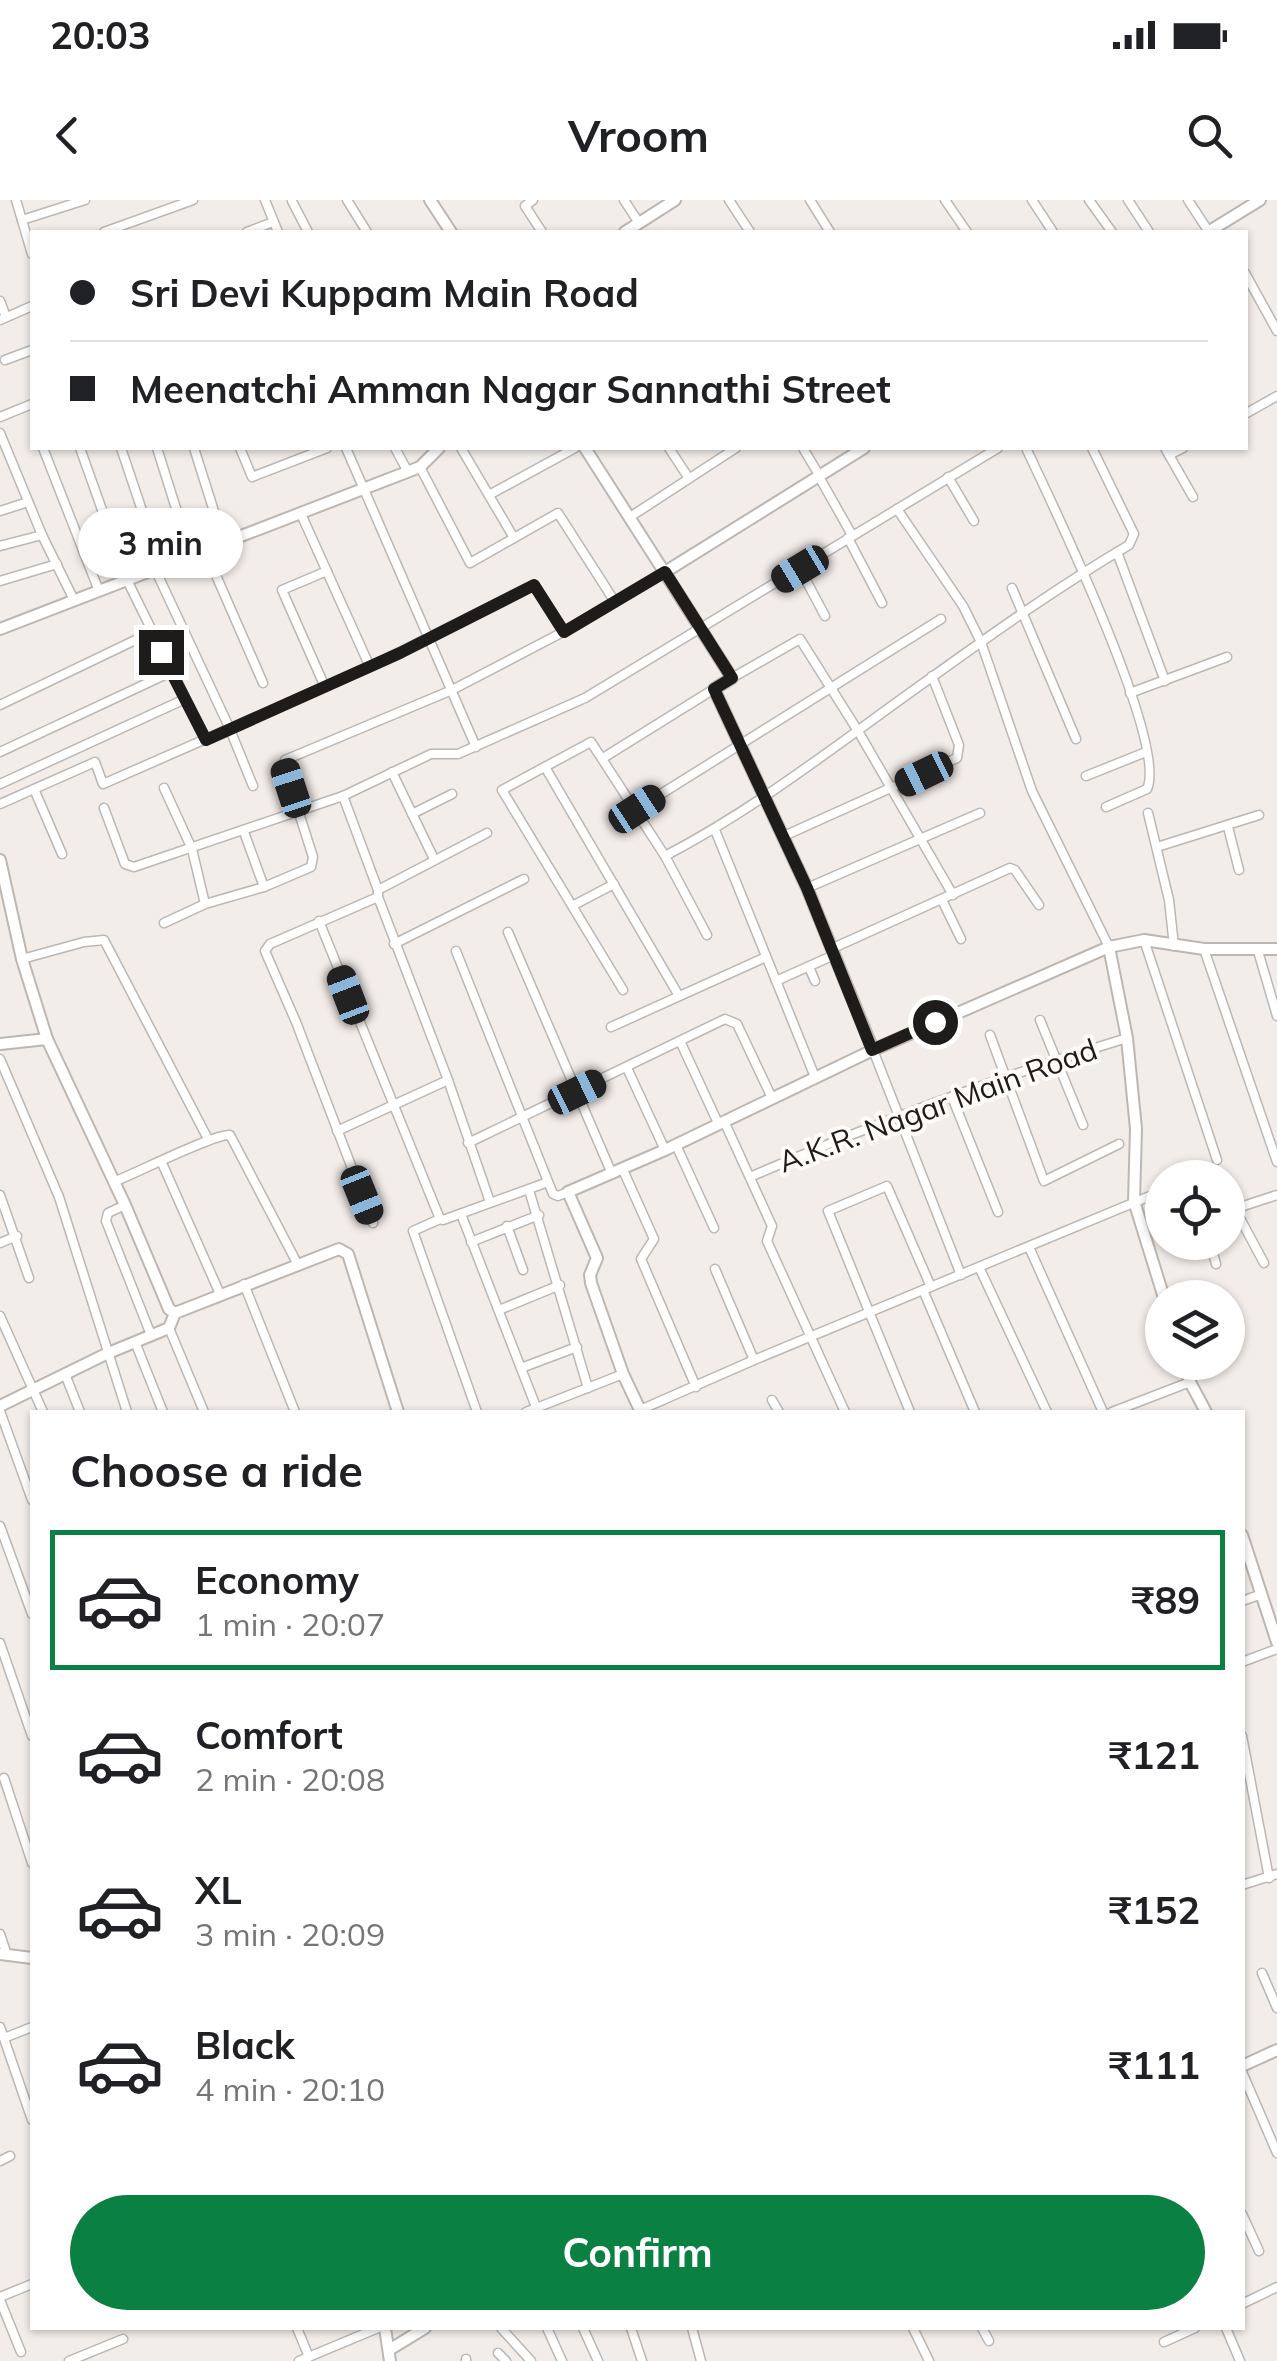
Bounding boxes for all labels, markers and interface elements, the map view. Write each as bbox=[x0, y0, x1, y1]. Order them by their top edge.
text: 20:03 bbox=[50, 11, 151, 59]
text: Vroom bbox=[568, 107, 709, 163]
icon: back bbox=[40, 108, 95, 163]
icon: search bbox=[1182, 108, 1237, 163]
text: Sri Devi Kuppam Main Road bbox=[130, 269, 639, 317]
text: Meenatchi Amman Nagar Sannathi Street bbox=[130, 365, 891, 413]
callout: 3 min bbox=[79, 507, 244, 577]
text: 3 min bbox=[118, 523, 203, 563]
car bbox=[767, 541, 833, 597]
route end bbox=[139, 630, 184, 675]
car bbox=[890, 747, 958, 801]
car bbox=[267, 755, 315, 821]
car bbox=[604, 780, 670, 838]
car bbox=[323, 962, 373, 1028]
route start bbox=[913, 1000, 958, 1045]
street label: A.K.R. Nagar Main Road bbox=[773, 1030, 1102, 1180]
car bbox=[543, 1065, 611, 1119]
map controls bbox=[1145, 1160, 1245, 1380]
button: locate bbox=[1145, 1160, 1245, 1260]
car bbox=[337, 1162, 387, 1228]
button: layers bbox=[1145, 1280, 1245, 1380]
text: Choose a ride bbox=[70, 1442, 363, 1498]
icon: car bbox=[75, 1555, 165, 1645]
text: Economy bbox=[195, 1556, 359, 1604]
text: ₹89 bbox=[1132, 1576, 1200, 1624]
text: 1 min · 20:07 bbox=[195, 1604, 385, 1644]
icon: car bbox=[75, 1710, 165, 1800]
text: Comfort bbox=[195, 1711, 343, 1759]
text: ₹121 bbox=[1109, 1731, 1200, 1779]
text: 2 min · 20:08 bbox=[195, 1759, 385, 1799]
icon: car bbox=[75, 1865, 165, 1955]
text: XL bbox=[195, 1866, 242, 1914]
text: ₹152 bbox=[1109, 1886, 1200, 1934]
text: 3 min · 20:09 bbox=[195, 1914, 385, 1954]
icon: car bbox=[75, 2020, 165, 2110]
text: Black bbox=[195, 2021, 295, 2069]
text: ₹111 bbox=[1109, 2041, 1200, 2089]
text: 4 min · 20:10 bbox=[195, 2069, 385, 2109]
button: Confirm bbox=[70, 2195, 1205, 2310]

